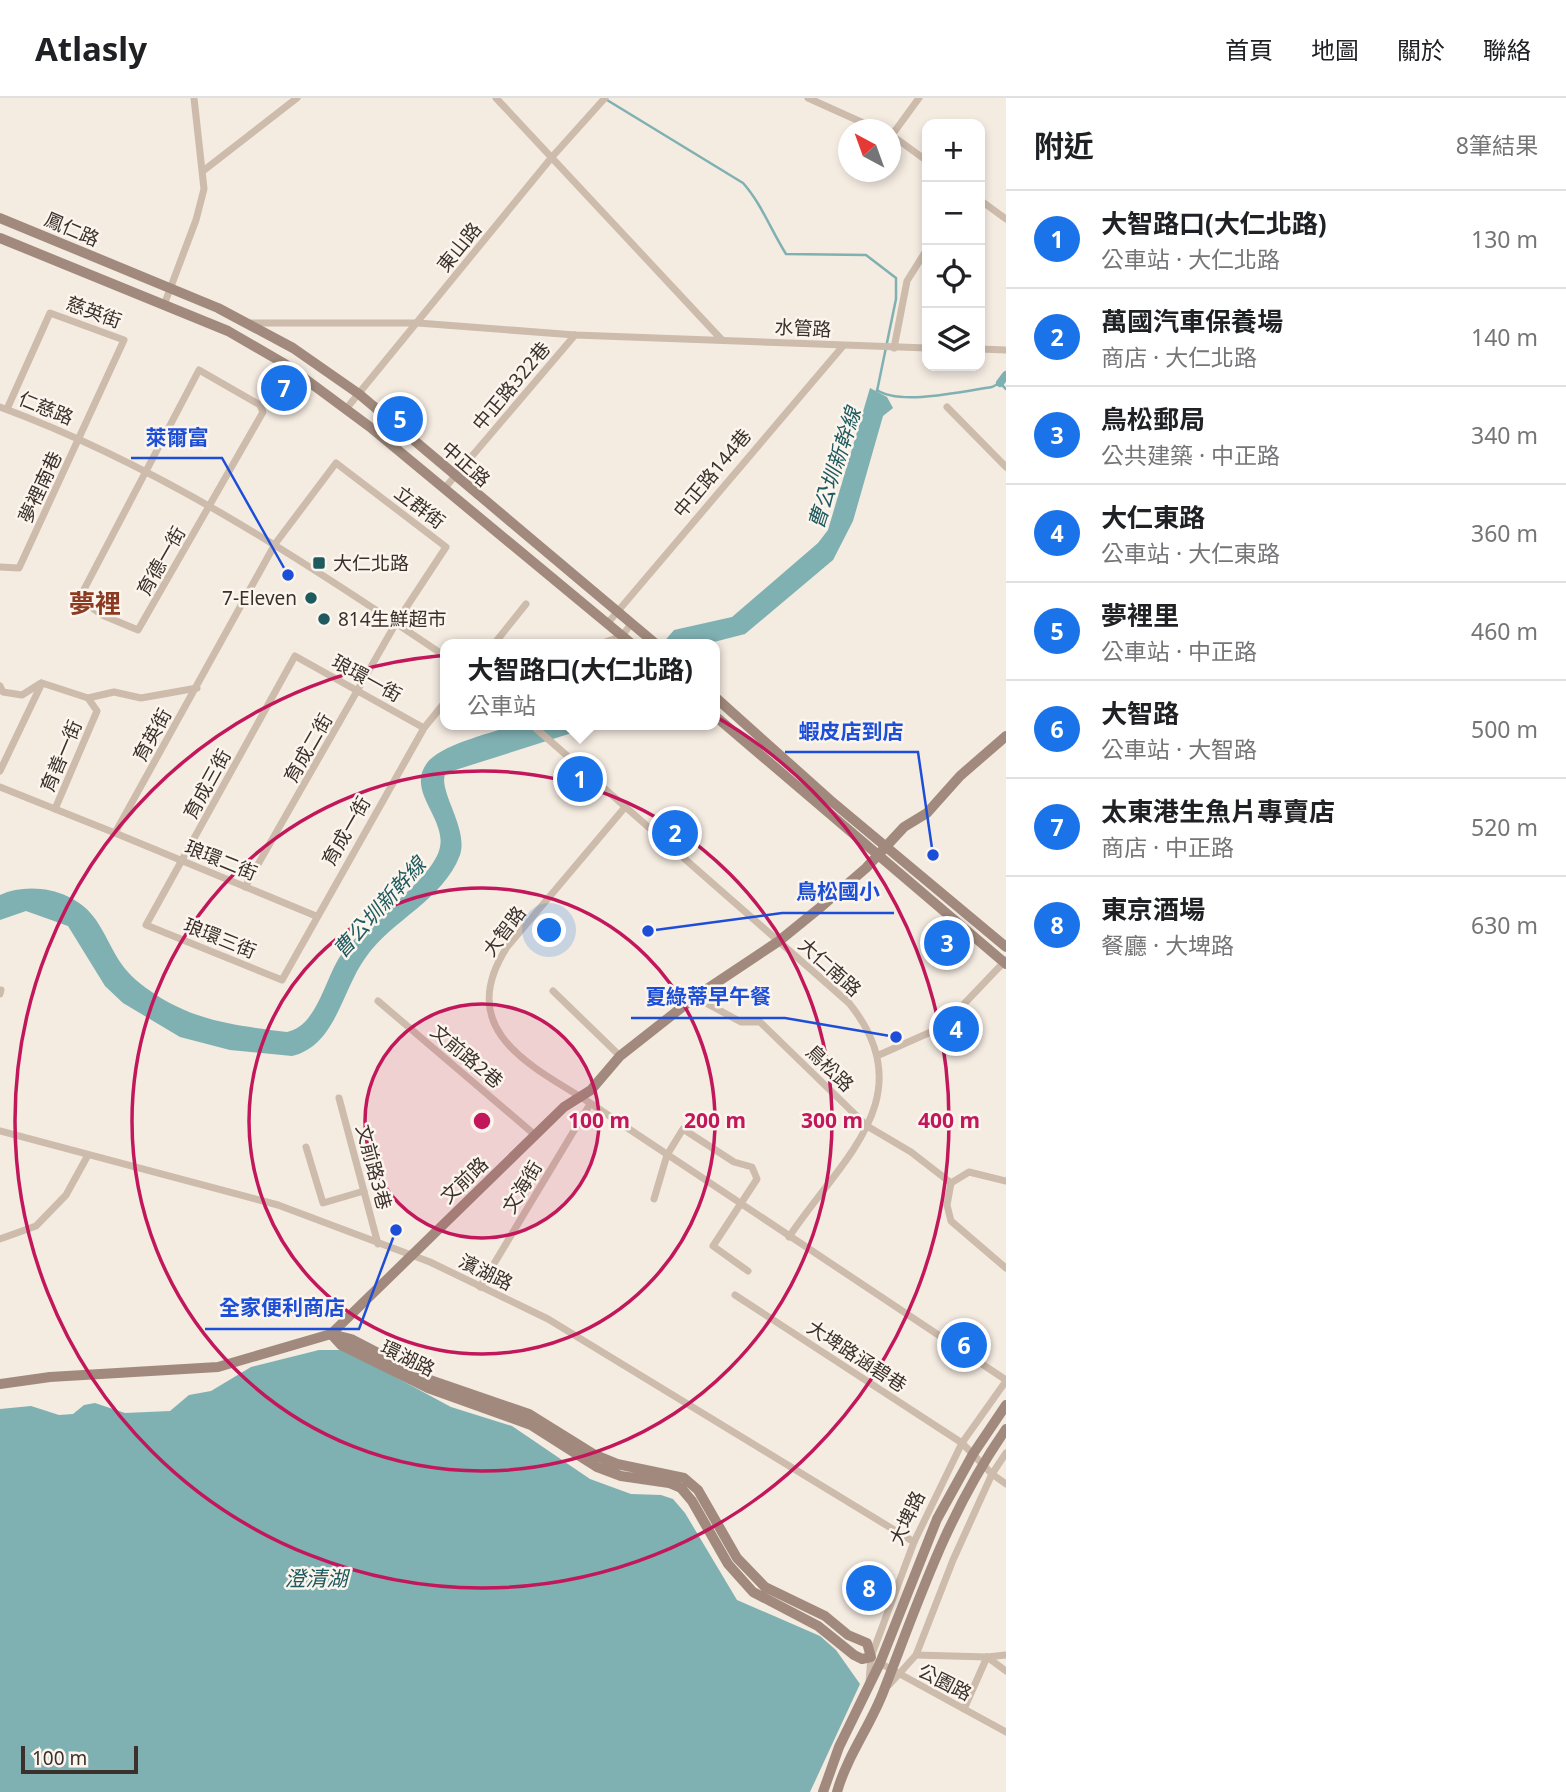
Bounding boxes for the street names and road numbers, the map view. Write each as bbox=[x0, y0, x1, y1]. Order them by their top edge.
street label: 鳳仁路 bbox=[41, 206, 103, 252]
street label: 東山路 bbox=[431, 217, 487, 277]
street label: 慈英街 bbox=[63, 290, 125, 334]
street label: 水管路 bbox=[774, 314, 832, 342]
street label: 中正路322巷 bbox=[466, 336, 556, 436]
street label: 仁慈路 bbox=[15, 385, 77, 431]
street label: 中正路144巷 bbox=[667, 423, 757, 523]
street label: 中正路 bbox=[436, 435, 496, 493]
street label: 夢裡南巷 bbox=[12, 447, 68, 527]
street label: 立群街 bbox=[389, 479, 451, 535]
street label: 育德一街 bbox=[131, 522, 191, 600]
street label: 琅環一街 bbox=[327, 648, 407, 708]
street label: 育英街 bbox=[127, 704, 177, 766]
street label: 育成二街 bbox=[278, 709, 338, 787]
street label: 育善一街 bbox=[34, 716, 88, 796]
street label: 育成三街 bbox=[177, 744, 237, 824]
street label: 育成一街 bbox=[316, 792, 376, 870]
street label: 琅環二街 bbox=[181, 834, 261, 886]
street label: 大智路 bbox=[476, 900, 532, 962]
street label: 琅環三街 bbox=[180, 912, 260, 964]
street label: 大仁南路 bbox=[793, 932, 867, 1002]
street label: 文前路2巷 bbox=[425, 1018, 509, 1094]
street label: 鳥松路 bbox=[800, 1039, 860, 1097]
street label: 文前路3巷 bbox=[350, 1122, 398, 1212]
street label: 文前路 bbox=[434, 1151, 494, 1209]
street label: 文海街 bbox=[496, 1156, 548, 1218]
street label: 濱湖路 bbox=[455, 1248, 517, 1296]
street label: 大埤路涵碧巷 bbox=[802, 1314, 912, 1398]
street label: 環湖路 bbox=[377, 1334, 439, 1382]
street label: 大埤路 bbox=[883, 1487, 931, 1549]
street label: 公園路 bbox=[914, 1657, 976, 1707]

